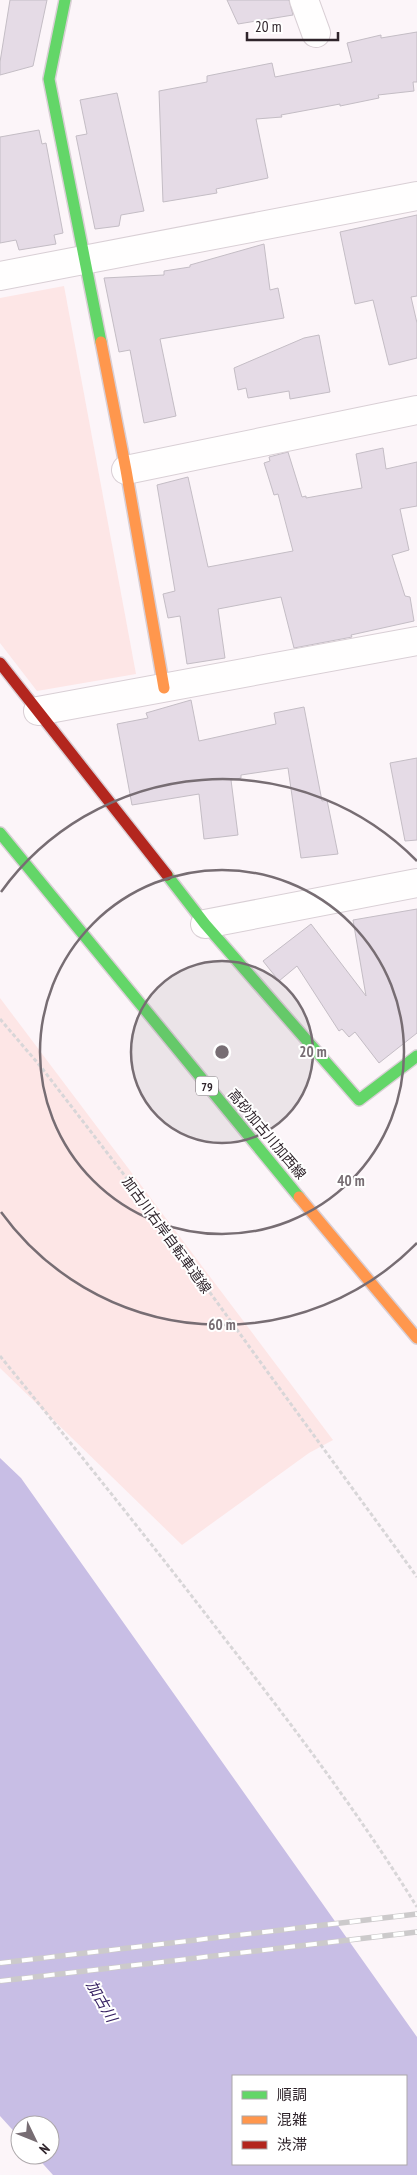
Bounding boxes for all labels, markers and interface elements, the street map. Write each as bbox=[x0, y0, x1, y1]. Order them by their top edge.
scale bar bbox=[247, 10, 338, 42]
text: 20 m bbox=[255, 17, 281, 36]
text: 20 m bbox=[299, 1042, 327, 1061]
centre of rings bbox=[213, 1043, 231, 1061]
road number: 79 bbox=[196, 1076, 218, 1096]
street label: 高砂加古川加西線 bbox=[224, 1085, 310, 1183]
text: 40 m bbox=[337, 1171, 365, 1190]
street label: 加古川右岸自転車道線 bbox=[119, 1173, 215, 1297]
text: 60 m bbox=[208, 1315, 236, 1334]
water label: 加古川 bbox=[83, 1977, 122, 2027]
legend bbox=[232, 2075, 407, 2165]
text: 順調 bbox=[277, 2085, 307, 2104]
text: 混雑 bbox=[277, 2110, 307, 2129]
north arrow bbox=[10, 2115, 60, 2165]
text: 渋滞 bbox=[277, 2135, 307, 2154]
text: N bbox=[35, 2140, 54, 2158]

